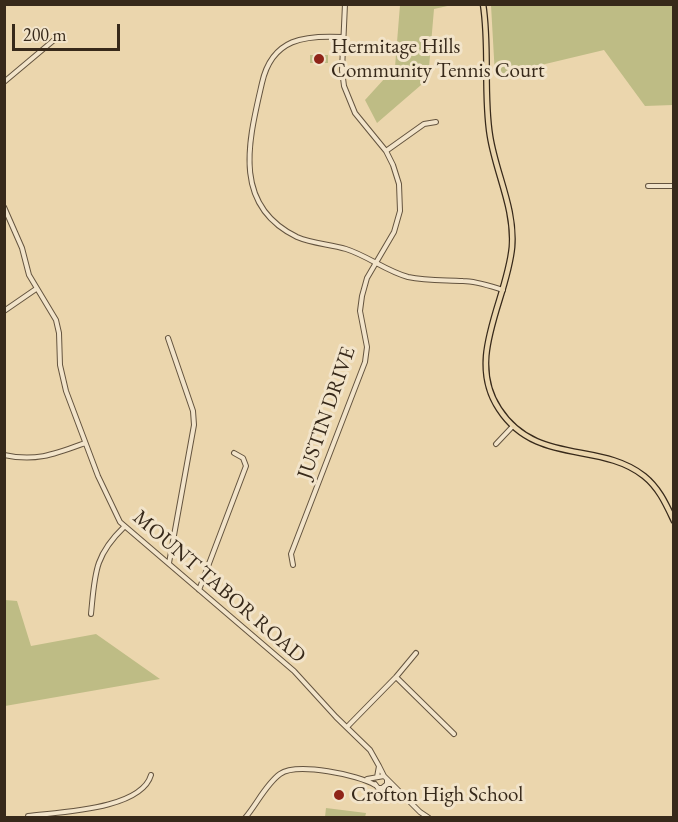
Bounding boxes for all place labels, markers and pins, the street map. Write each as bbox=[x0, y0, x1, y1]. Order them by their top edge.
place label: Hermitage Hills Community Tennis Court bbox=[331, 34, 545, 84]
marker: Hermitage Hills Community Tennis Court bbox=[312, 52, 326, 66]
place label: Crofton High School bbox=[351, 782, 523, 808]
marker: Crofton High School bbox=[332, 788, 346, 802]

